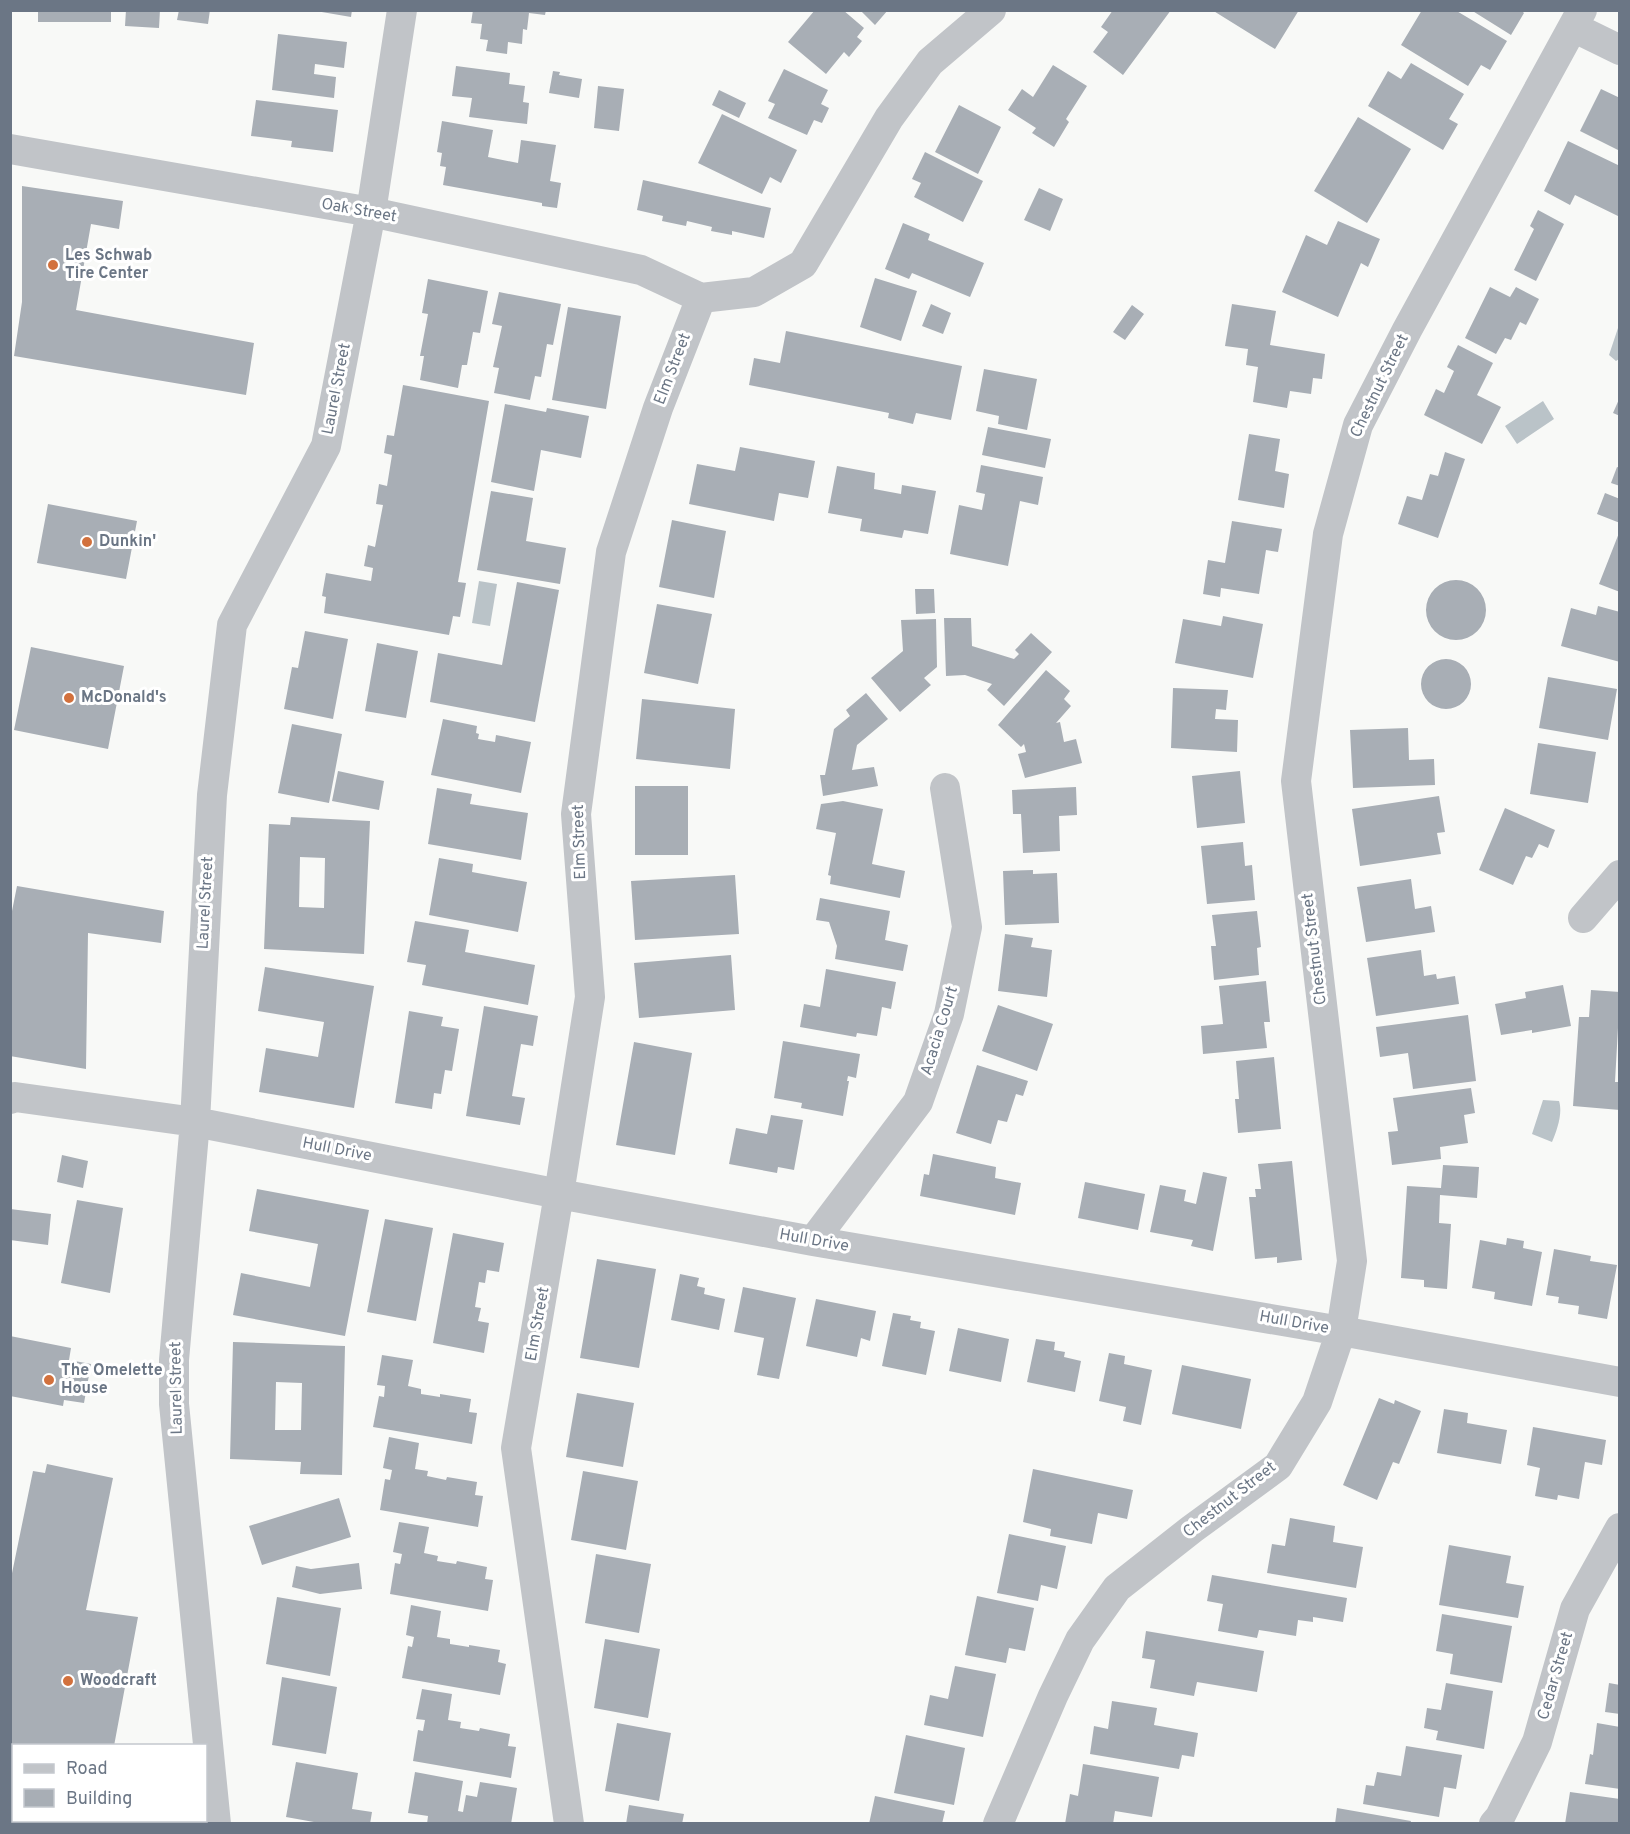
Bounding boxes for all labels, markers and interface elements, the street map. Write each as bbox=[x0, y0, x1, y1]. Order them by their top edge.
street label: Oak Street bbox=[320, 195, 398, 227]
place label: Les Schwab Tire Center bbox=[65, 246, 152, 284]
marker: Les Schwab Tire Center bbox=[46, 258, 60, 272]
street label: Elm Street bbox=[650, 330, 696, 408]
street label: Chestnut Street bbox=[1346, 331, 1414, 441]
street label: Laurel Street bbox=[318, 341, 356, 437]
place label: Dunkin' bbox=[99, 532, 156, 552]
marker: Dunkin' bbox=[80, 535, 94, 549]
place label: McDonald's bbox=[81, 688, 167, 708]
marker: McDonald's bbox=[62, 691, 76, 705]
street label: Elm Street bbox=[569, 804, 591, 880]
street label: Laurel Street bbox=[194, 856, 218, 950]
street label: Chestnut Street bbox=[1298, 892, 1332, 1006]
street label: Acacia Court bbox=[917, 984, 963, 1078]
street label: Hull Drive bbox=[301, 1133, 373, 1167]
street label: Hull Drive bbox=[778, 1225, 850, 1257]
street label: Elm Street bbox=[522, 1285, 554, 1363]
street label: Hull Drive bbox=[1258, 1307, 1330, 1339]
street label: Laurel Street bbox=[166, 1341, 188, 1435]
place label: The Omelette House bbox=[61, 1361, 163, 1399]
marker: The Omelette House bbox=[42, 1373, 56, 1387]
street label: Chestnut Street bbox=[1179, 1457, 1281, 1543]
street label: Cedar Street bbox=[1534, 1630, 1578, 1722]
place label: Woodcraft bbox=[80, 1671, 157, 1691]
marker: Woodcraft bbox=[61, 1674, 75, 1688]
legend bbox=[12, 1744, 207, 1822]
text: Road bbox=[66, 1758, 108, 1781]
text: Building bbox=[66, 1788, 132, 1811]

